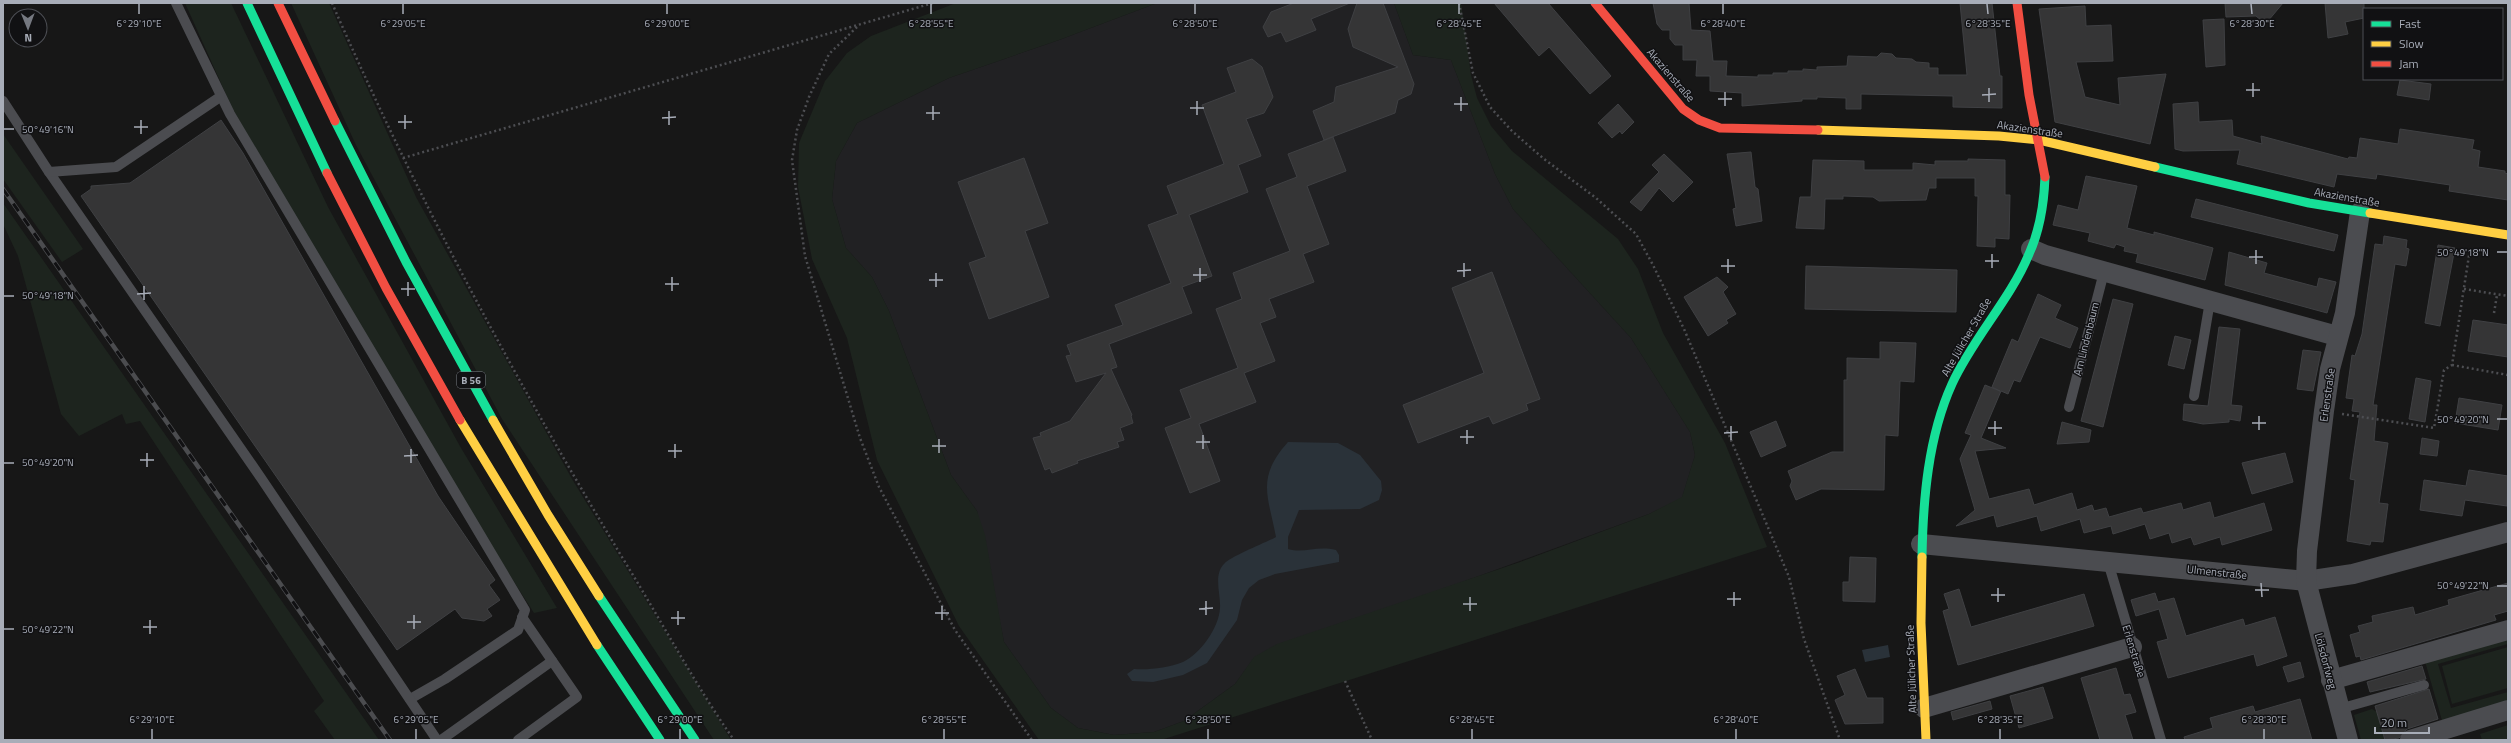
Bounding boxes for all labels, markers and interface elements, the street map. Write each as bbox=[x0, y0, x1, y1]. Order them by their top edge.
north arrow bbox=[8, 8, 48, 48]
legend bbox=[2363, 8, 2503, 80]
text: Fast bbox=[2399, 14, 2422, 33]
text: 6°29'10"E bbox=[117, 16, 162, 31]
text: 6°29'05"E bbox=[381, 16, 426, 31]
text: 6°29'00"E bbox=[645, 16, 690, 31]
text: 6°28'55"E bbox=[909, 16, 954, 31]
text: 6°28'50"E bbox=[1173, 16, 1218, 31]
text: 6°28'45"E bbox=[1437, 16, 1482, 31]
text: 6°28'40"E bbox=[1701, 16, 1746, 31]
text: 6°28'35"E bbox=[1966, 16, 2011, 31]
text: 6°28'30"E bbox=[2230, 16, 2275, 31]
text: N bbox=[24, 30, 32, 46]
text: Slow bbox=[2399, 34, 2424, 53]
street label: Akazienstraße bbox=[1643, 45, 1699, 106]
text: Jam bbox=[2399, 54, 2419, 73]
street label: Akazienstraße bbox=[1996, 116, 2064, 142]
text: 50°49'16"N bbox=[22, 122, 74, 137]
street label: Akazienstraße bbox=[2313, 183, 2381, 211]
text: 50°49'18"N bbox=[2437, 245, 2489, 260]
text: 50°49'18"N bbox=[22, 288, 74, 303]
street label: Alte Jülicher Straße bbox=[1937, 294, 1995, 379]
street label: Am Lindenbaum bbox=[2069, 300, 2103, 378]
street label: Erlenstraße bbox=[2315, 367, 2339, 423]
road number: B 56 bbox=[457, 372, 485, 388]
text: 50°49'20"N bbox=[2437, 412, 2489, 427]
text: 50°49'20"N bbox=[22, 455, 74, 470]
street label: Ulmenstraße bbox=[2186, 561, 2248, 583]
text: 50°49'22"N bbox=[2437, 578, 2489, 593]
text: 50°49'22"N bbox=[22, 622, 74, 637]
street label: Erlenstraße bbox=[2118, 623, 2150, 680]
street label: Alte Jülicher Straße bbox=[1901, 624, 1921, 713]
street label: Lölsdorfweg bbox=[2311, 631, 2341, 691]
scale bar bbox=[2375, 709, 2429, 735]
text: 6°29'10"E bbox=[130, 712, 175, 727]
text: 6°29'05"E bbox=[394, 712, 439, 727]
text: 6°29'00"E bbox=[658, 712, 703, 727]
text: 6°28'55"E bbox=[922, 712, 967, 727]
text: 6°28'50"E bbox=[1186, 712, 1231, 727]
text: 6°28'45"E bbox=[1450, 712, 1495, 727]
text: 6°28'40"E bbox=[1714, 712, 1759, 727]
text: 6°28'35"E bbox=[1978, 712, 2023, 727]
text: 6°28'30"E bbox=[2242, 712, 2287, 727]
text: 20 m bbox=[2381, 713, 2407, 732]

